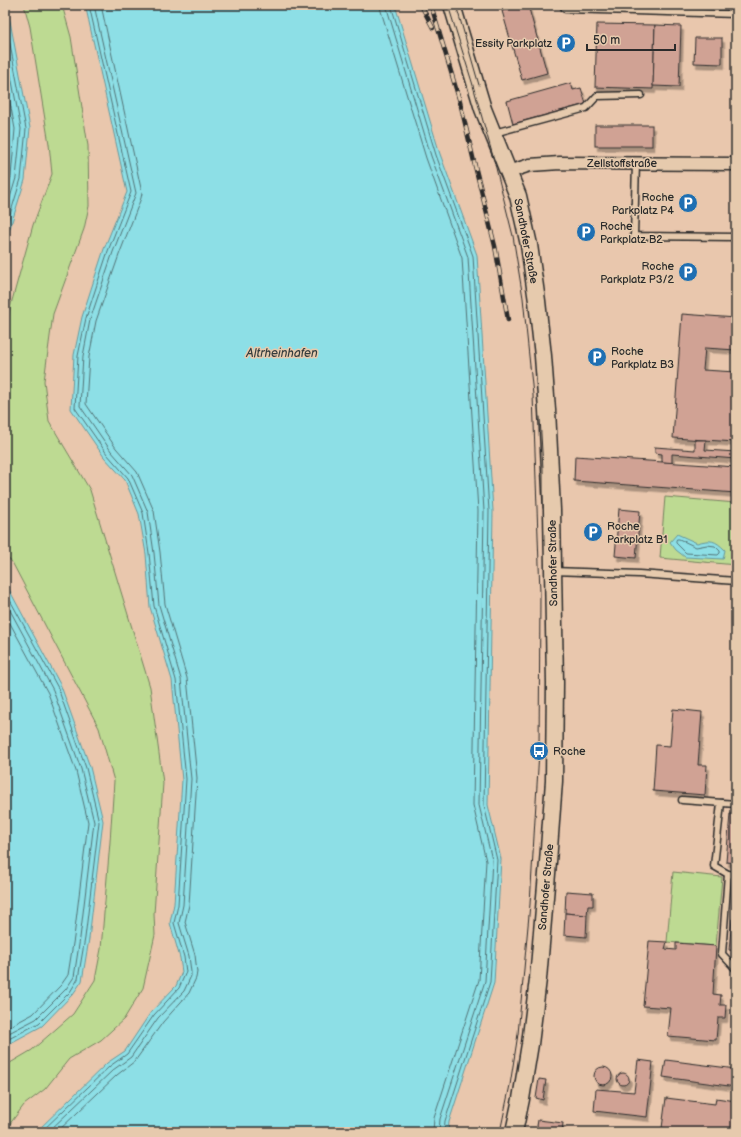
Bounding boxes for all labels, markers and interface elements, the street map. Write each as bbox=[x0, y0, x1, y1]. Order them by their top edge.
scale bar bbox=[587, 26, 675, 52]
parking icon: Essity Parkplatz bbox=[555, 32, 577, 54]
text: 50 m bbox=[593, 33, 620, 48]
place label: Essity Parkplatz bbox=[475, 37, 553, 50]
street label: Zellstoffstraße bbox=[586, 157, 657, 170]
place label: Roche Parkplatz P4 bbox=[612, 191, 674, 217]
parking icon: Roche Parkplatz P4 bbox=[677, 192, 699, 214]
street label: Sandhofer Straße bbox=[511, 197, 541, 285]
place label: Roche Parkplatz B2 bbox=[600, 220, 663, 246]
parking icon: Roche Parkplatz B2 bbox=[575, 221, 597, 243]
place label: Roche Parkplatz P3/2 bbox=[600, 260, 674, 286]
parking icon: Roche Parkplatz P3/2 bbox=[677, 261, 699, 283]
place label: Roche Parkplatz B3 bbox=[611, 345, 674, 371]
water label: Altrheinhafen bbox=[245, 346, 318, 361]
parking icon: Roche Parkplatz B3 bbox=[586, 346, 608, 368]
street label: Sandhofer Straße bbox=[546, 519, 560, 606]
place label: Roche Parkplatz B1 bbox=[607, 520, 667, 546]
parking icon: Roche Parkplatz B1 bbox=[582, 521, 604, 543]
bus stop icon: Roche bbox=[528, 740, 550, 762]
place label: Roche bbox=[553, 745, 586, 758]
street label: Sandhofer Straße bbox=[536, 843, 556, 931]

